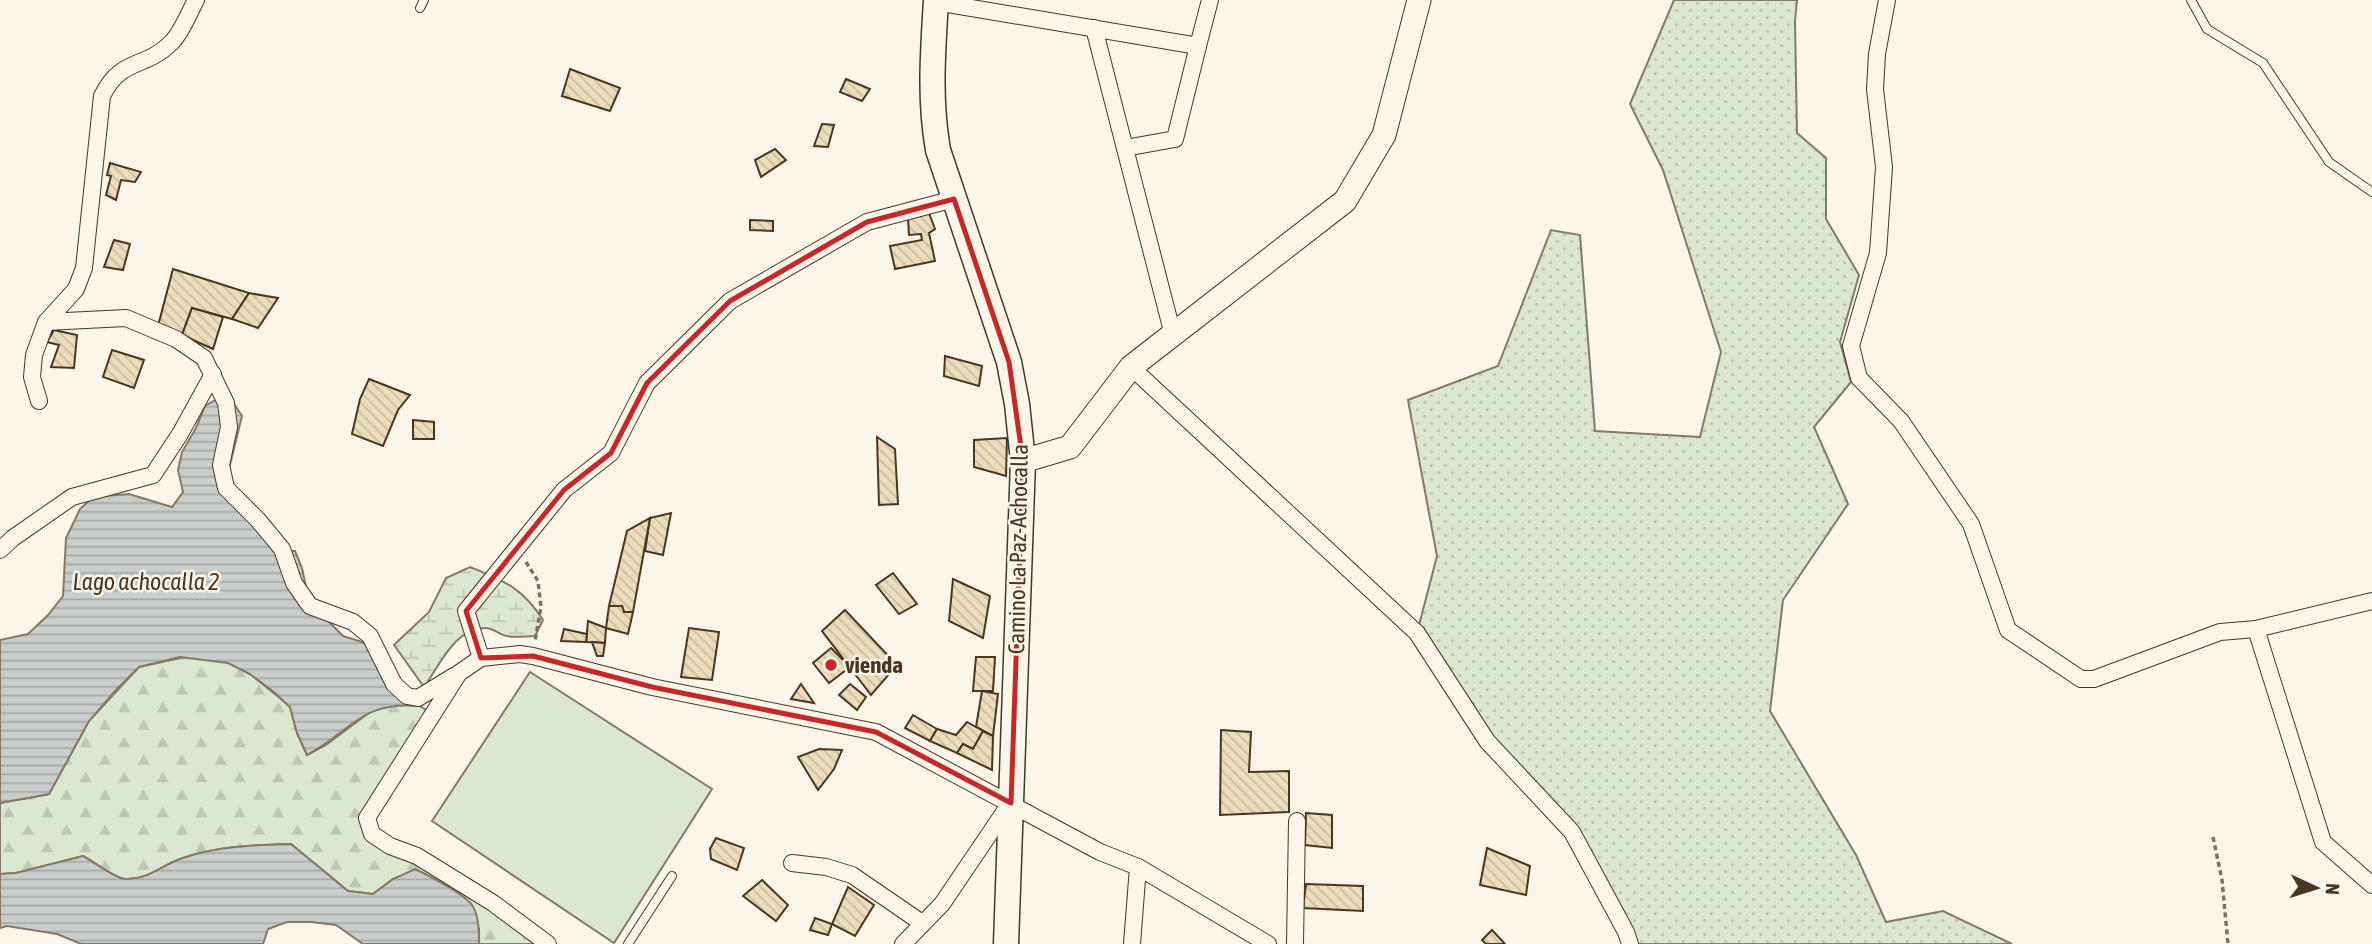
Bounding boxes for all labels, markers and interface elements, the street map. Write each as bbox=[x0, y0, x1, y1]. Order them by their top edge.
street label: Camino La Paz-Achocalla bbox=[1003, 444, 1033, 654]
water label: Lago achocalla 2 bbox=[73, 568, 219, 595]
place label: vienda bbox=[845, 652, 903, 678]
marker: vienda bbox=[823, 657, 839, 673]
north arrow bbox=[2281, 853, 2351, 923]
text: N bbox=[2322, 883, 2344, 896]

